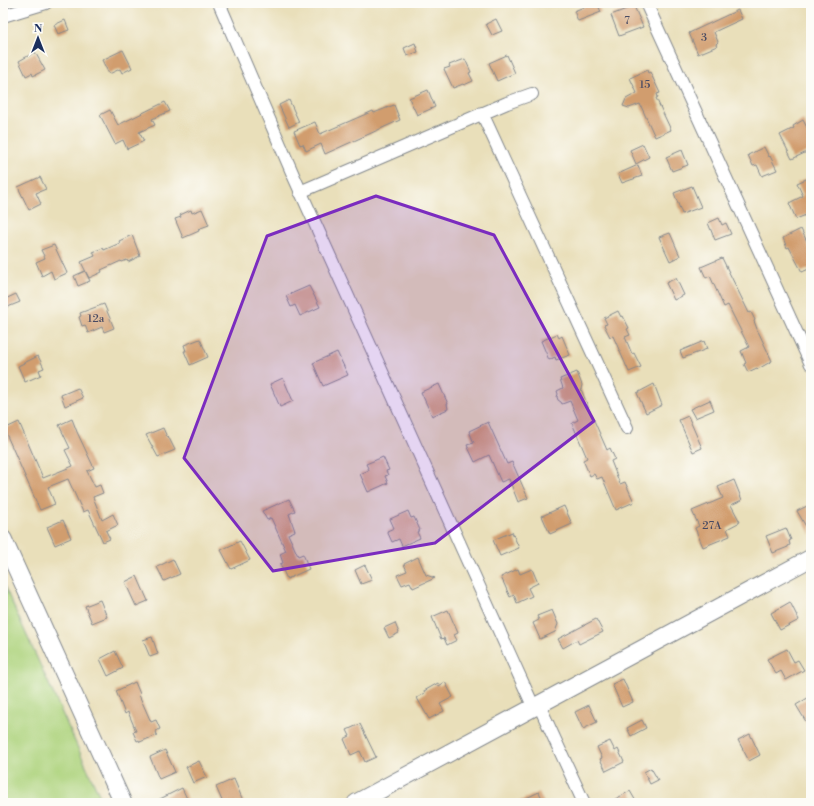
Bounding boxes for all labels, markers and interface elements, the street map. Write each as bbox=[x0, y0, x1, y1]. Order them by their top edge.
house number: 7 bbox=[624, 14, 630, 28]
north arrow bbox=[18, 18, 58, 58]
text: N bbox=[34, 22, 43, 36]
house number: 3 bbox=[701, 31, 707, 45]
house number: 15 bbox=[640, 78, 650, 92]
house number: 12a bbox=[88, 312, 105, 326]
house number: 27A bbox=[702, 519, 722, 533]

